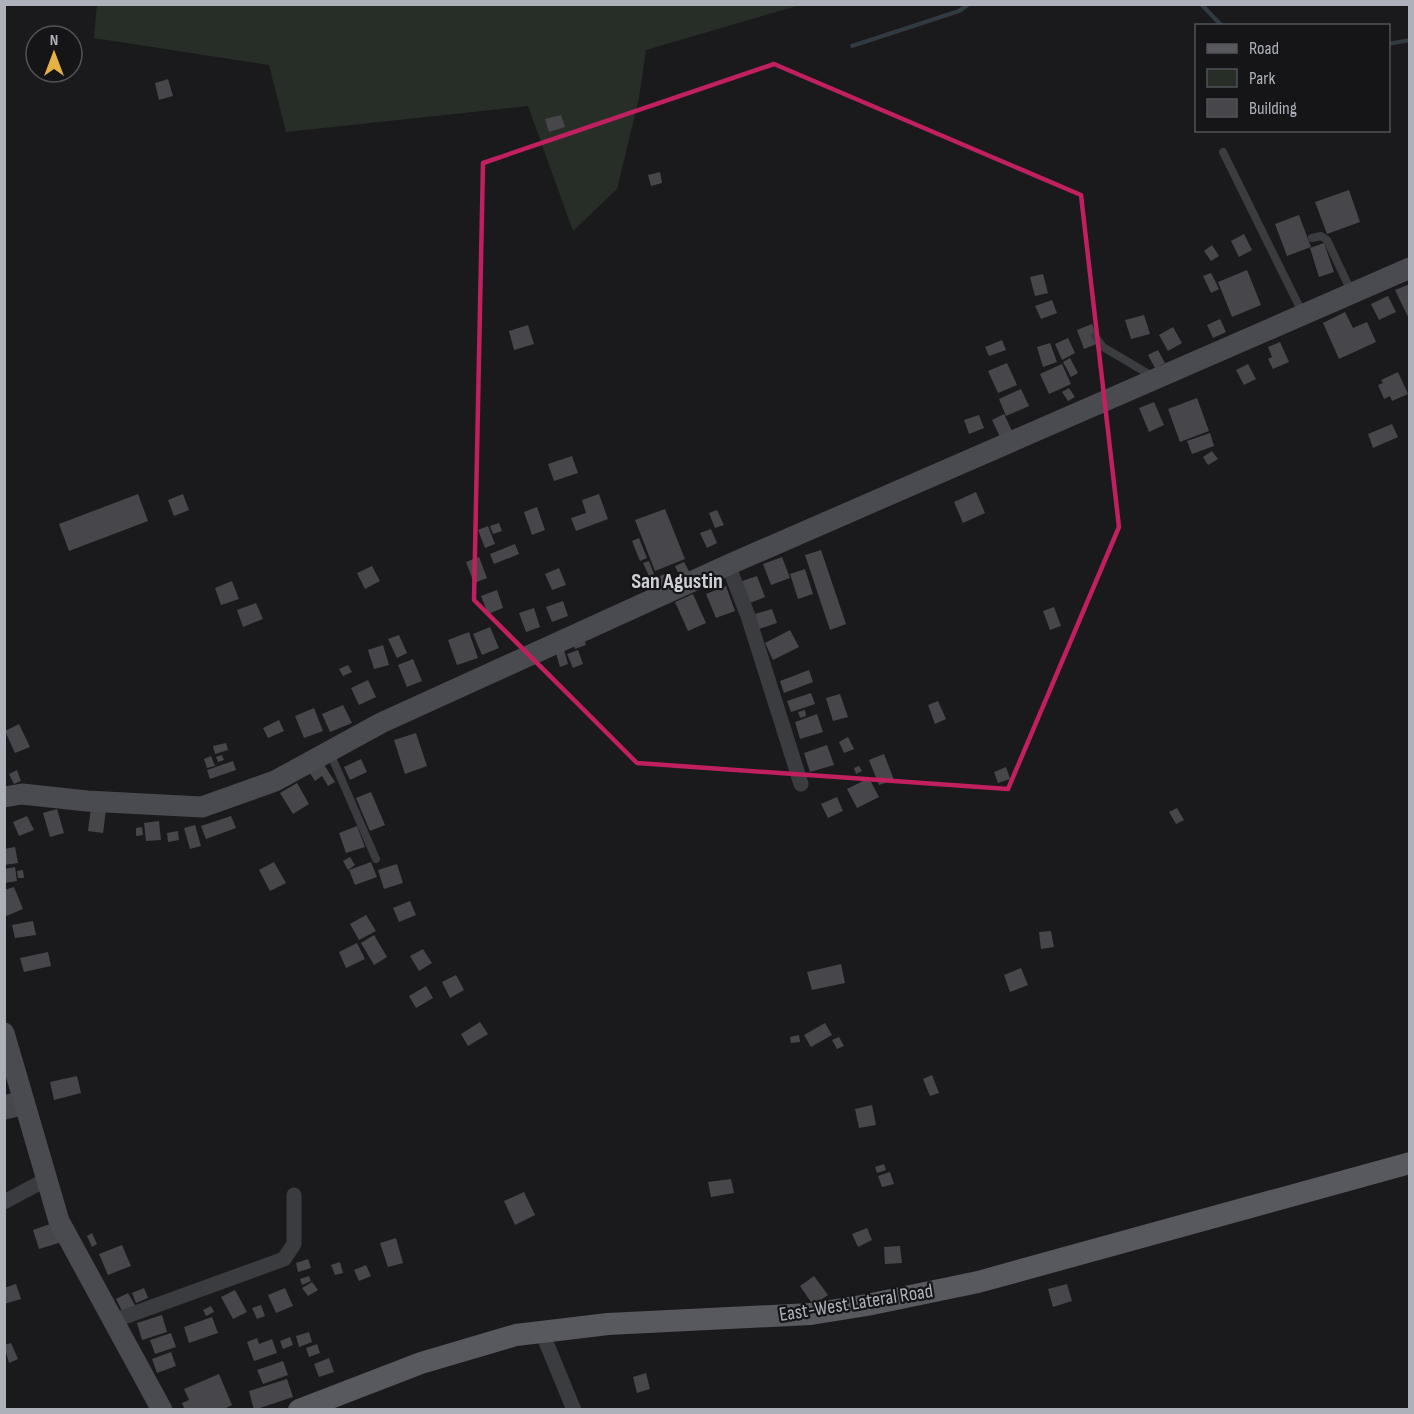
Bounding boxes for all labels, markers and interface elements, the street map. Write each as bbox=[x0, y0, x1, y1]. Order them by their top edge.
north arrow bbox=[24, 24, 84, 84]
legend bbox=[1195, 24, 1390, 132]
text: N bbox=[50, 31, 58, 50]
text: Road bbox=[1249, 38, 1279, 59]
text: Park bbox=[1249, 68, 1275, 89]
text: Building bbox=[1249, 98, 1297, 119]
district label: San Agustin bbox=[631, 568, 723, 595]
street label: East-West Lateral Road bbox=[777, 1279, 935, 1327]

